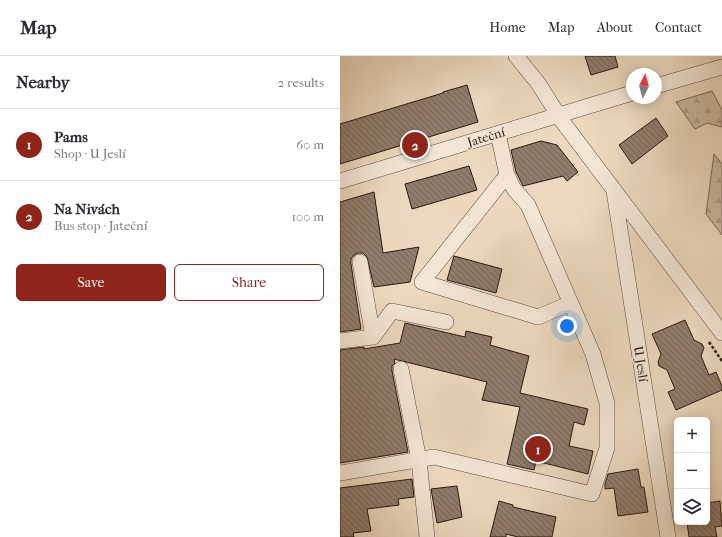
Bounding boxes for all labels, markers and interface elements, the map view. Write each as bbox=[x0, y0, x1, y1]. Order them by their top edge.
text: Map bbox=[20, 17, 56, 39]
text: Home bbox=[489, 19, 526, 36]
text: Map bbox=[548, 19, 575, 36]
text: About bbox=[597, 19, 633, 36]
text: Contact bbox=[655, 19, 702, 36]
north arrow bbox=[626, 68, 662, 104]
text: Nearby bbox=[16, 72, 70, 92]
text: 2 results bbox=[278, 75, 324, 90]
street label: Jateční bbox=[464, 124, 507, 150]
text: Pams bbox=[54, 128, 88, 146]
pin: 2 bbox=[402, 130, 428, 160]
text: 1 bbox=[27, 137, 31, 152]
text: 60 m bbox=[296, 137, 324, 152]
text: Shop · U Jeslí bbox=[54, 146, 126, 161]
text: Na Nivách bbox=[54, 200, 120, 218]
text: 2 bbox=[26, 209, 32, 224]
text: 100 m bbox=[291, 209, 324, 224]
text: Bus stop · Jateční bbox=[54, 218, 148, 233]
button: Save bbox=[16, 264, 166, 301]
button: Share bbox=[174, 264, 324, 301]
your location bbox=[557, 316, 577, 336]
street label: U Jeslí bbox=[631, 345, 651, 383]
map controls bbox=[674, 417, 710, 525]
button: + bbox=[674, 417, 710, 453]
pin: 1 bbox=[525, 434, 551, 464]
button: − bbox=[674, 453, 710, 489]
button: layers bbox=[674, 489, 710, 525]

